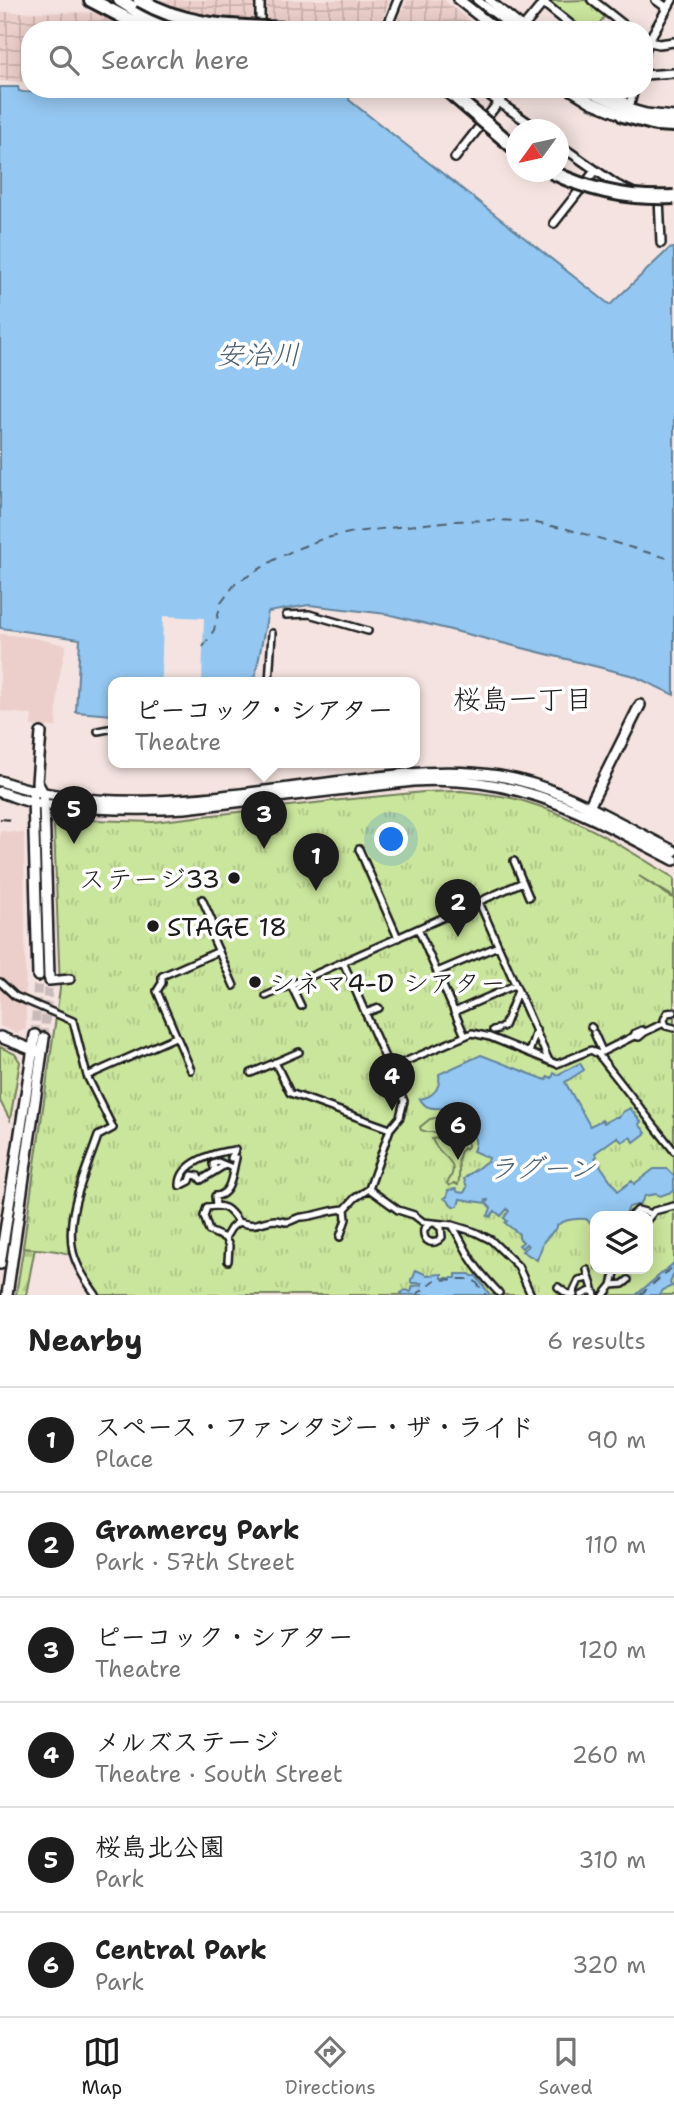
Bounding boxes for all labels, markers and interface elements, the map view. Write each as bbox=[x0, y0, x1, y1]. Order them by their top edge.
search box bbox=[21, 21, 653, 98]
icon: search bbox=[45, 41, 83, 79]
text: Search here bbox=[101, 42, 250, 77]
north arrow bbox=[506, 119, 569, 182]
water label: 安治川 bbox=[216, 335, 300, 373]
popup bbox=[108, 677, 420, 768]
district label: 桜島一丁目 bbox=[453, 680, 593, 718]
text: ピーコック・シアター bbox=[135, 692, 393, 727]
text: Theatre bbox=[135, 727, 221, 757]
pin: 5 bbox=[51, 786, 97, 844]
pin: 3 bbox=[241, 791, 287, 849]
your location bbox=[374, 822, 408, 856]
pin: 1 bbox=[293, 833, 339, 891]
place label: ステージ33 bbox=[79, 861, 220, 896]
marker: ステージ33 bbox=[226, 870, 242, 886]
pin: 2 bbox=[435, 879, 481, 937]
place label: STAGE 18 bbox=[167, 909, 287, 944]
marker: STAGE 18 bbox=[145, 918, 161, 934]
place label: シネマ4-D シアター bbox=[269, 965, 506, 1000]
marker: シネマ4-D シアター bbox=[247, 974, 263, 990]
pin: 4 bbox=[369, 1053, 415, 1111]
pin: 6 bbox=[435, 1102, 481, 1160]
water label: ラグーン bbox=[488, 1149, 597, 1187]
map controls bbox=[590, 1211, 653, 1274]
button: layers bbox=[590, 1211, 653, 1274]
text: Nearby bbox=[28, 1320, 143, 1361]
text: 6 results bbox=[547, 1326, 646, 1356]
text: スペース・ファンタジー・ザ・ライド bbox=[95, 1409, 535, 1444]
text: 1 bbox=[46, 1425, 56, 1455]
text: 90 m bbox=[586, 1425, 646, 1455]
text: Place bbox=[95, 1444, 154, 1474]
text: Gramercy Park bbox=[95, 1512, 300, 1547]
text: 2 bbox=[43, 1530, 59, 1560]
text: 110 m bbox=[584, 1530, 646, 1560]
text: Park · 57th Street bbox=[95, 1547, 295, 1577]
text: ピーコック・シアター bbox=[95, 1619, 353, 1654]
text: 3 bbox=[43, 1635, 59, 1665]
text: 120 m bbox=[578, 1635, 646, 1665]
text: Theatre bbox=[95, 1654, 182, 1684]
text: メルズステージ bbox=[95, 1724, 279, 1759]
text: 4 bbox=[43, 1740, 59, 1770]
text: 260 m bbox=[572, 1740, 646, 1770]
text: Theatre · South Street bbox=[95, 1759, 343, 1789]
text: 桜島北公園 bbox=[95, 1829, 225, 1864]
text: 5 bbox=[44, 1845, 58, 1875]
text: 310 m bbox=[578, 1845, 646, 1875]
text: Park bbox=[95, 1864, 144, 1894]
text: Central Park bbox=[95, 1932, 267, 1967]
text: 6 bbox=[43, 1950, 59, 1980]
text: 320 m bbox=[572, 1950, 646, 1980]
text: Park bbox=[95, 1967, 144, 1997]
tab: Map bbox=[81, 2033, 122, 2100]
tab: Directions bbox=[285, 2033, 376, 2100]
tab: Saved bbox=[539, 2033, 593, 2100]

